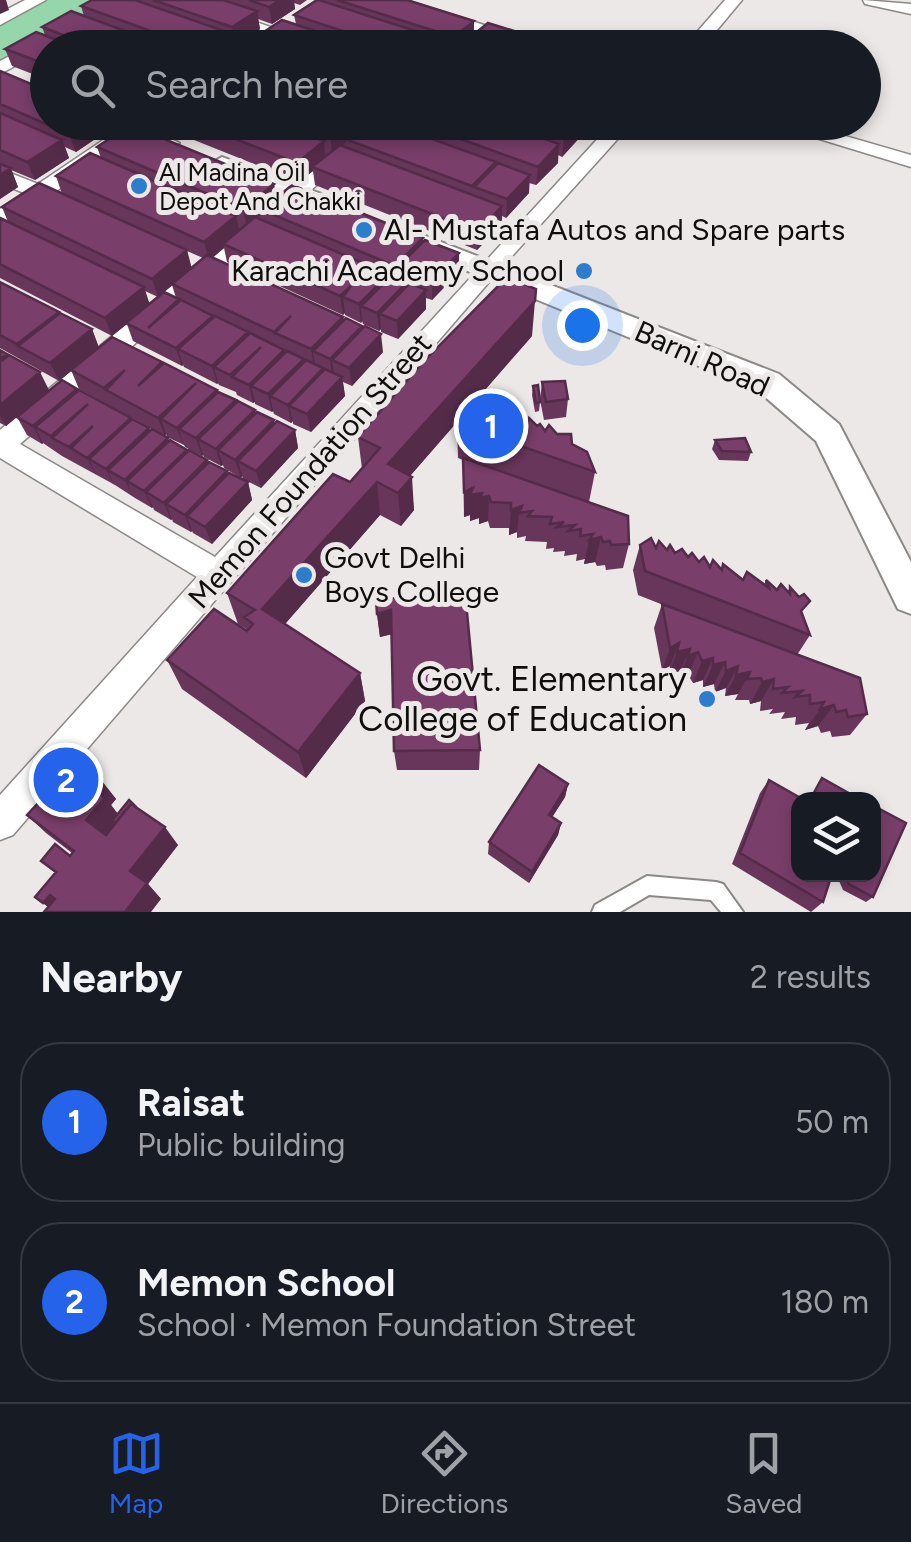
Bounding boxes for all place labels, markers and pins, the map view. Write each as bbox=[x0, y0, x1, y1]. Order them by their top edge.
place label: Al Madina Oil Depot And Chakki bbox=[159, 157, 361, 216]
marker: Al Madina Oil Depot And Chakki bbox=[128, 175, 150, 197]
place label: Al- Mustafa Autos and Spare parts bbox=[384, 211, 845, 248]
marker: Al- Mustafa Autos and Spare parts bbox=[353, 219, 375, 241]
place label: Karachi Academy School bbox=[231, 252, 564, 289]
marker: Karachi Academy School bbox=[573, 260, 595, 282]
pin: 1 bbox=[458, 388, 524, 464]
place label: Govt Delhi Boys College bbox=[324, 539, 499, 610]
marker: Govt Delhi Boys College bbox=[293, 564, 315, 586]
place label: Govt. Elementary College of Education bbox=[358, 658, 688, 740]
marker: Govt. Elementary College of Education bbox=[696, 688, 718, 710]
pin: 2 bbox=[34, 742, 98, 818]

